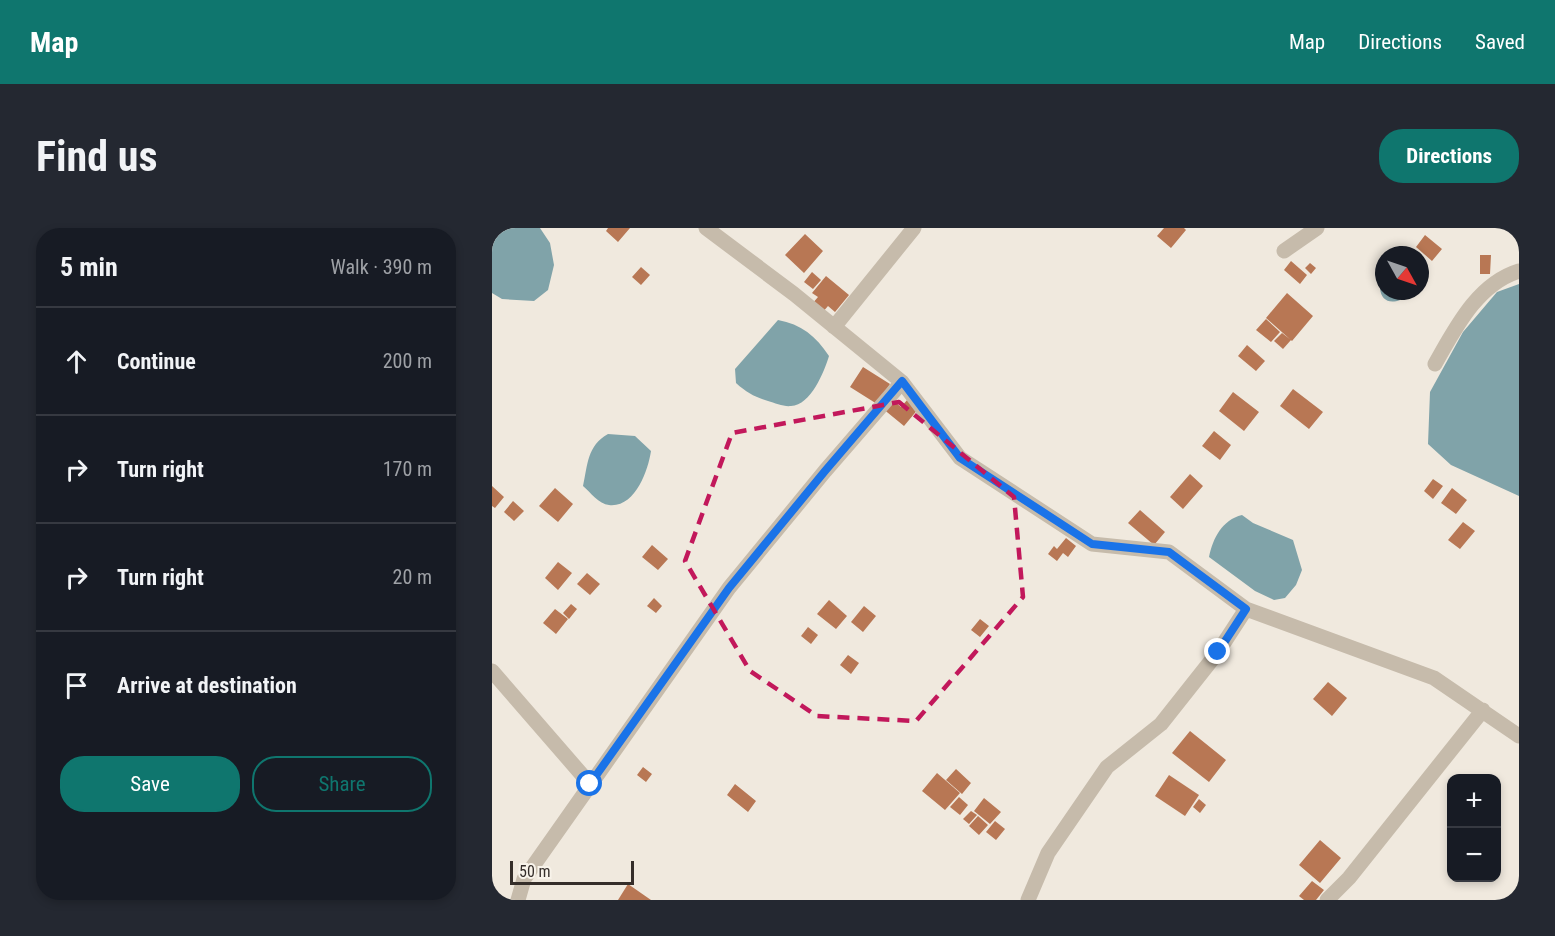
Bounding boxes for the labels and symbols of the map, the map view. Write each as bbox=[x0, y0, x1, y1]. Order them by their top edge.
north arrow bbox=[1375, 246, 1429, 300]
route end bbox=[1204, 638, 1230, 664]
route start bbox=[576, 770, 602, 796]
scale bar bbox=[510, 858, 634, 886]

